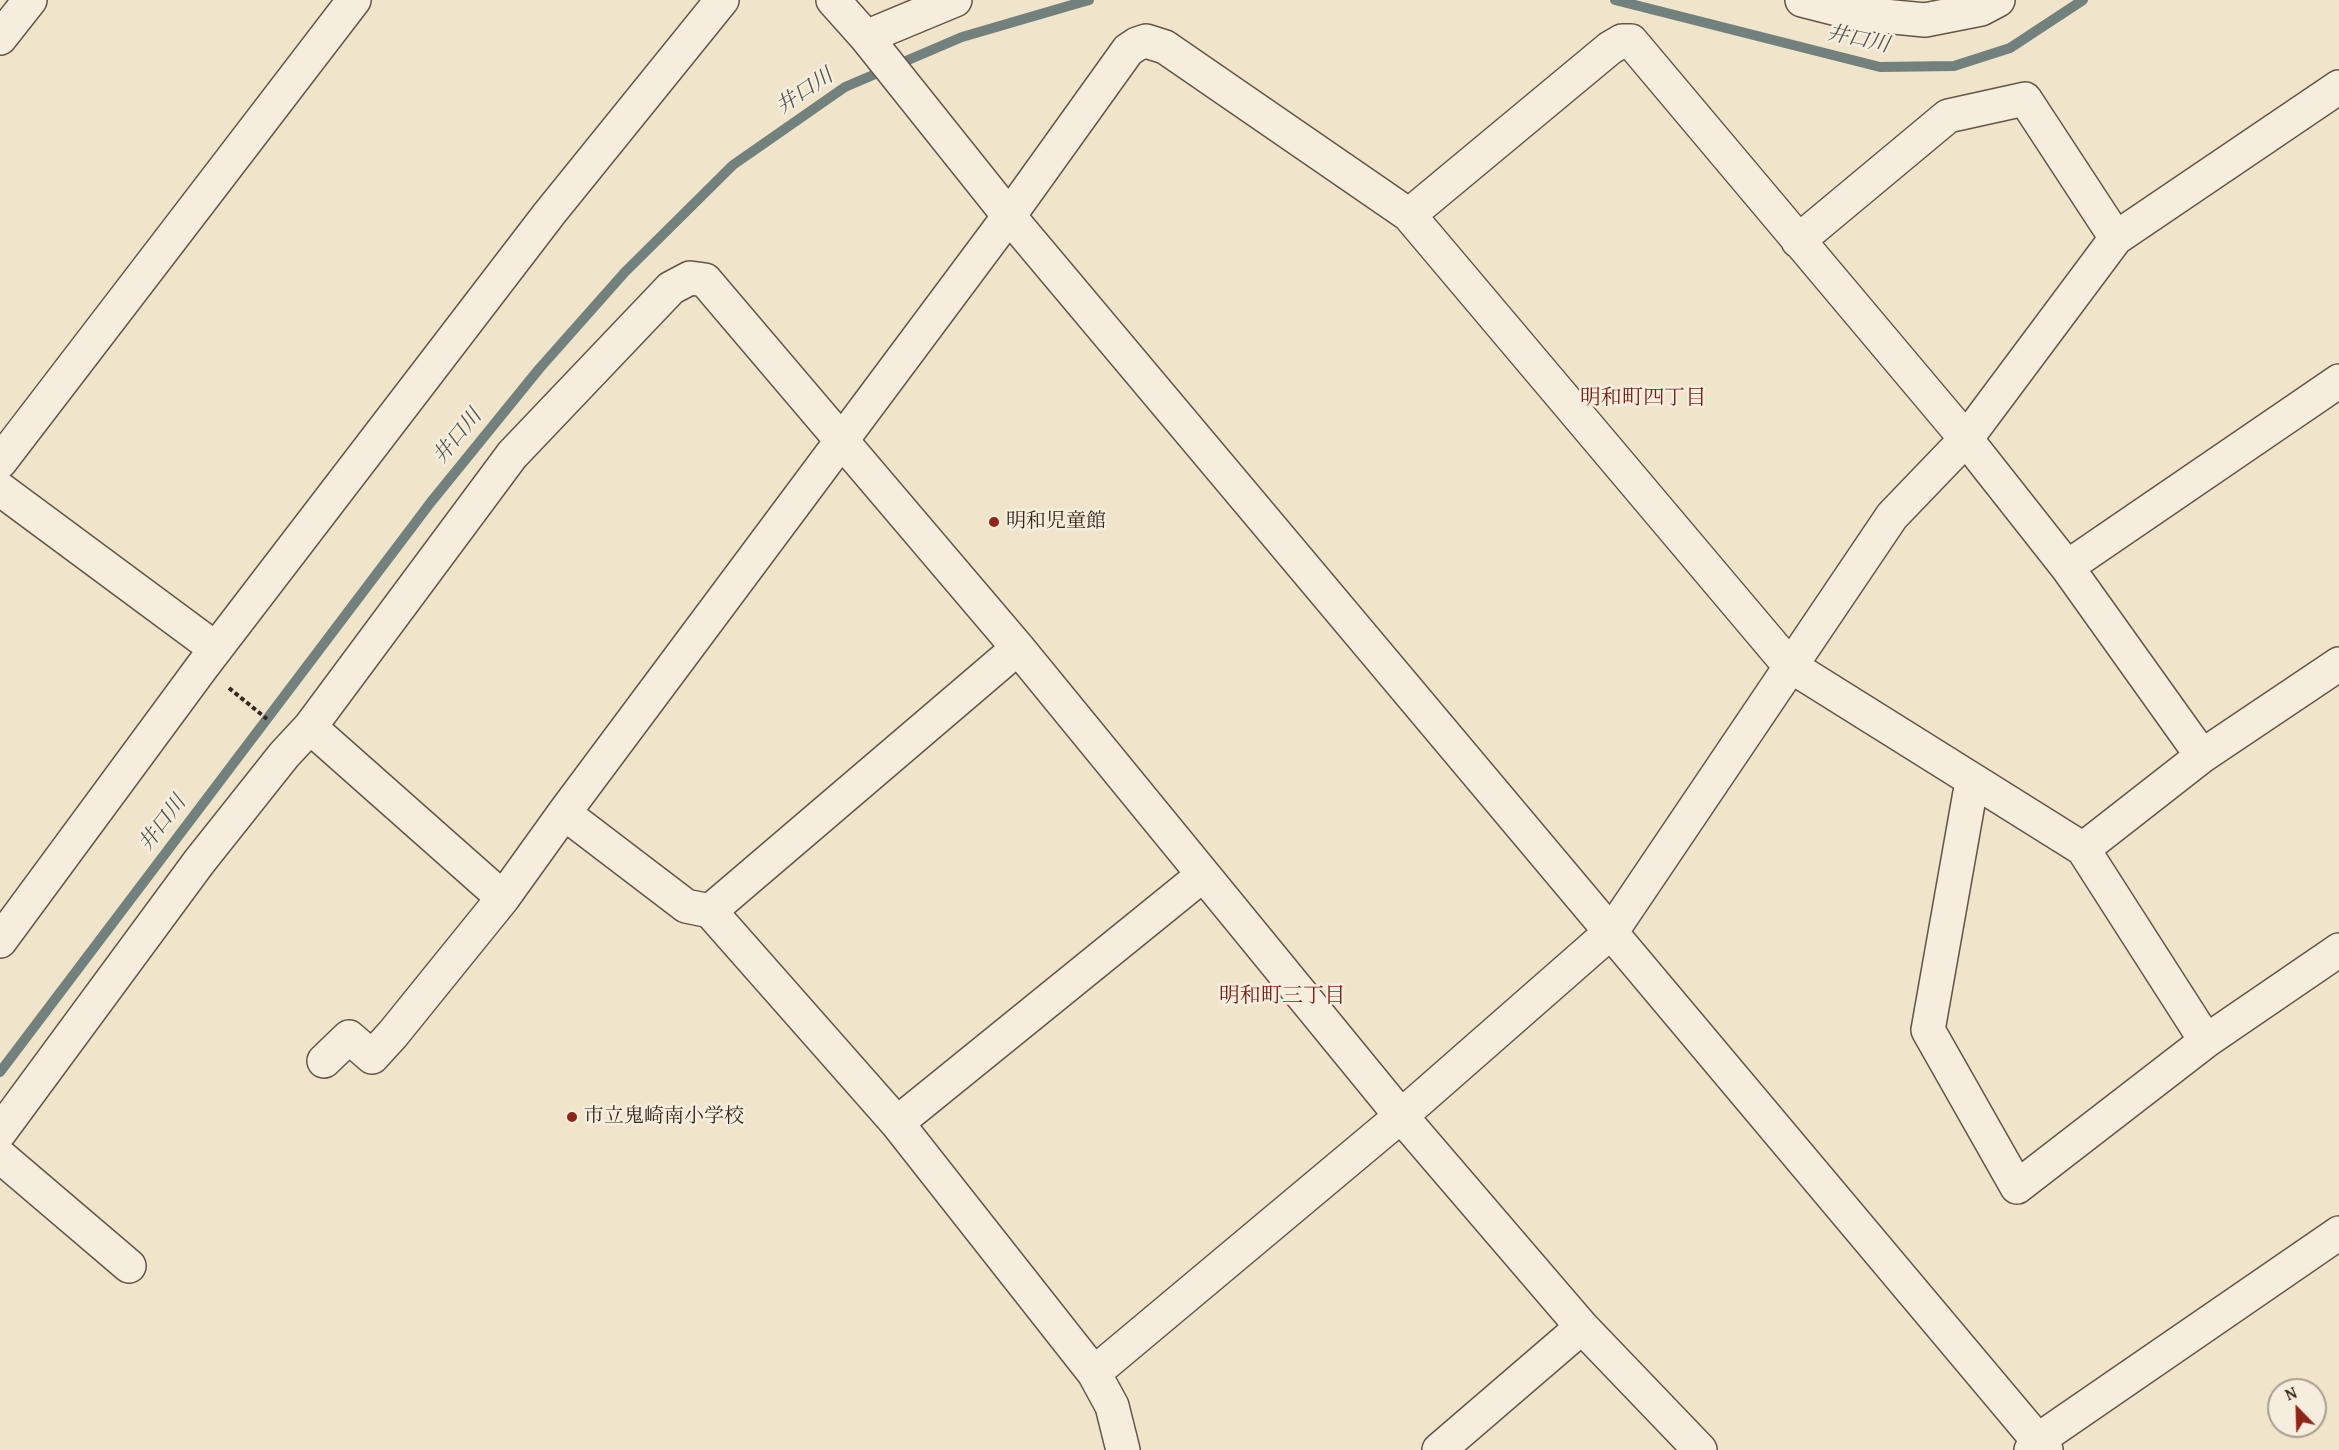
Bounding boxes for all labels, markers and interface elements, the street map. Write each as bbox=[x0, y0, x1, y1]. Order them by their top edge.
water label: 井口川 bbox=[1825, 21, 1891, 59]
water label: 井口川 bbox=[772, 64, 838, 120]
district label: 明和町四丁目 bbox=[1580, 386, 1706, 412]
water label: 井口川 bbox=[428, 405, 488, 469]
place label: 明和児童館 bbox=[1006, 510, 1106, 534]
marker: 明和児童館 bbox=[987, 515, 1001, 529]
water label: 井口川 bbox=[134, 791, 192, 857]
district label: 明和町三丁目 bbox=[1219, 984, 1345, 1010]
place label: 市立鬼崎南小学校 bbox=[584, 1105, 744, 1129]
marker: 市立鬼崎南小学校 bbox=[565, 1110, 579, 1124]
north arrow bbox=[2267, 1378, 2327, 1438]
text: N bbox=[2281, 1380, 2300, 1406]

